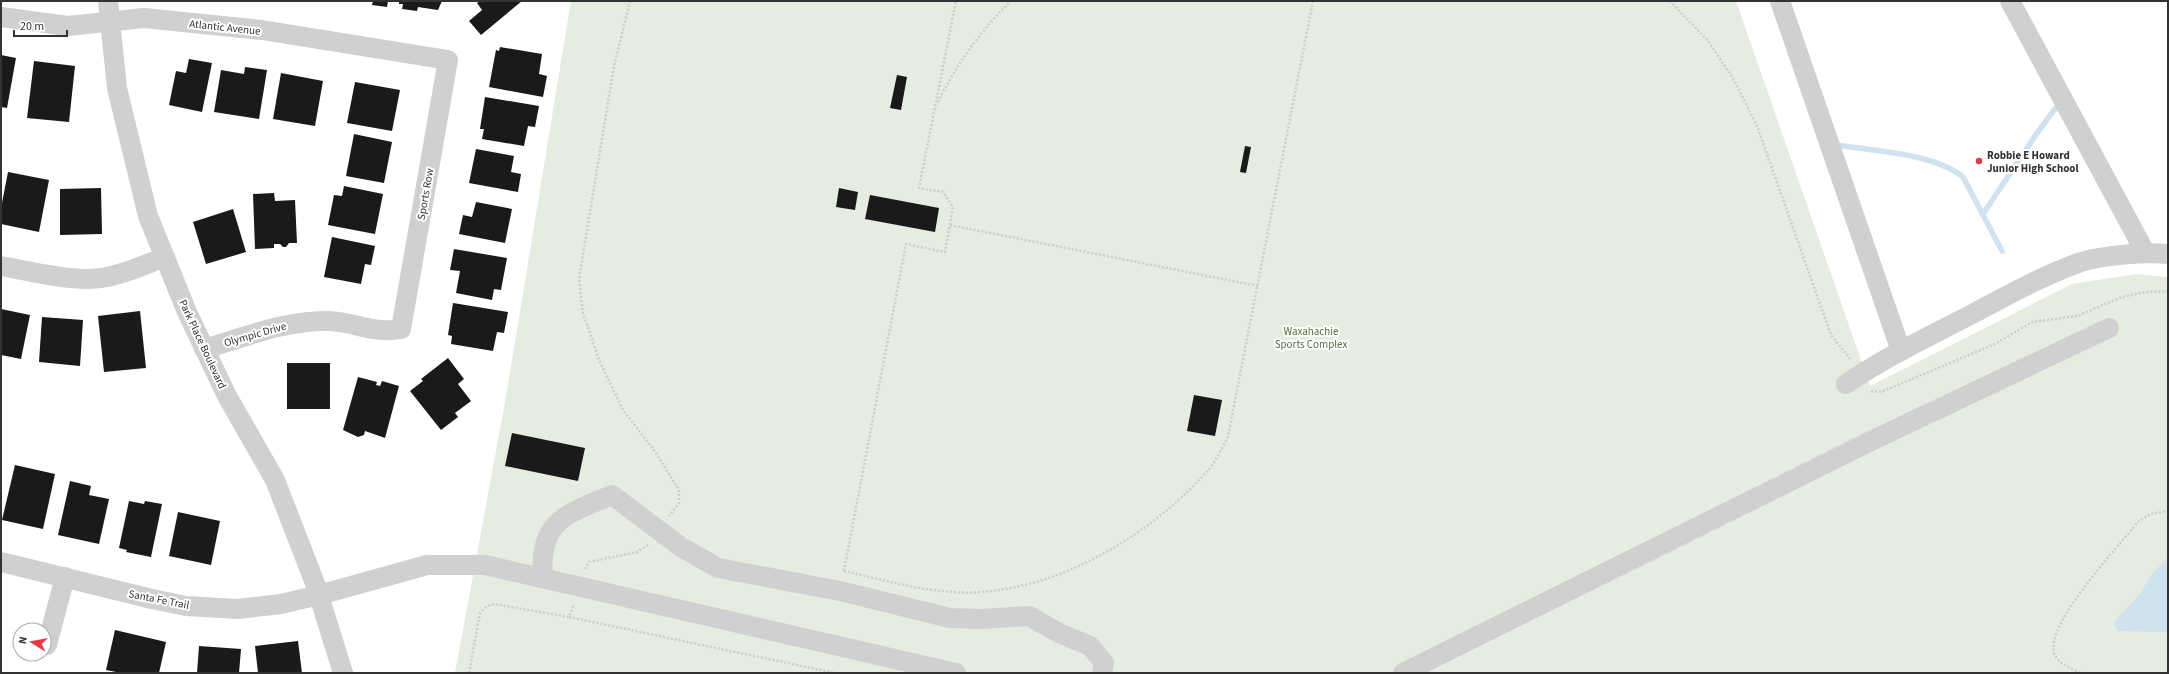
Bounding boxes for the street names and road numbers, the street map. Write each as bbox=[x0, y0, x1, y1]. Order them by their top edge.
street label: Atlantic Avenue bbox=[189, 16, 262, 39]
street label: Sports Row bbox=[414, 167, 437, 221]
street label: Park Place Boulevard bbox=[175, 297, 230, 391]
street label: Olympic Drive bbox=[222, 318, 289, 351]
street label: Santa Fe Trail bbox=[127, 586, 191, 613]

